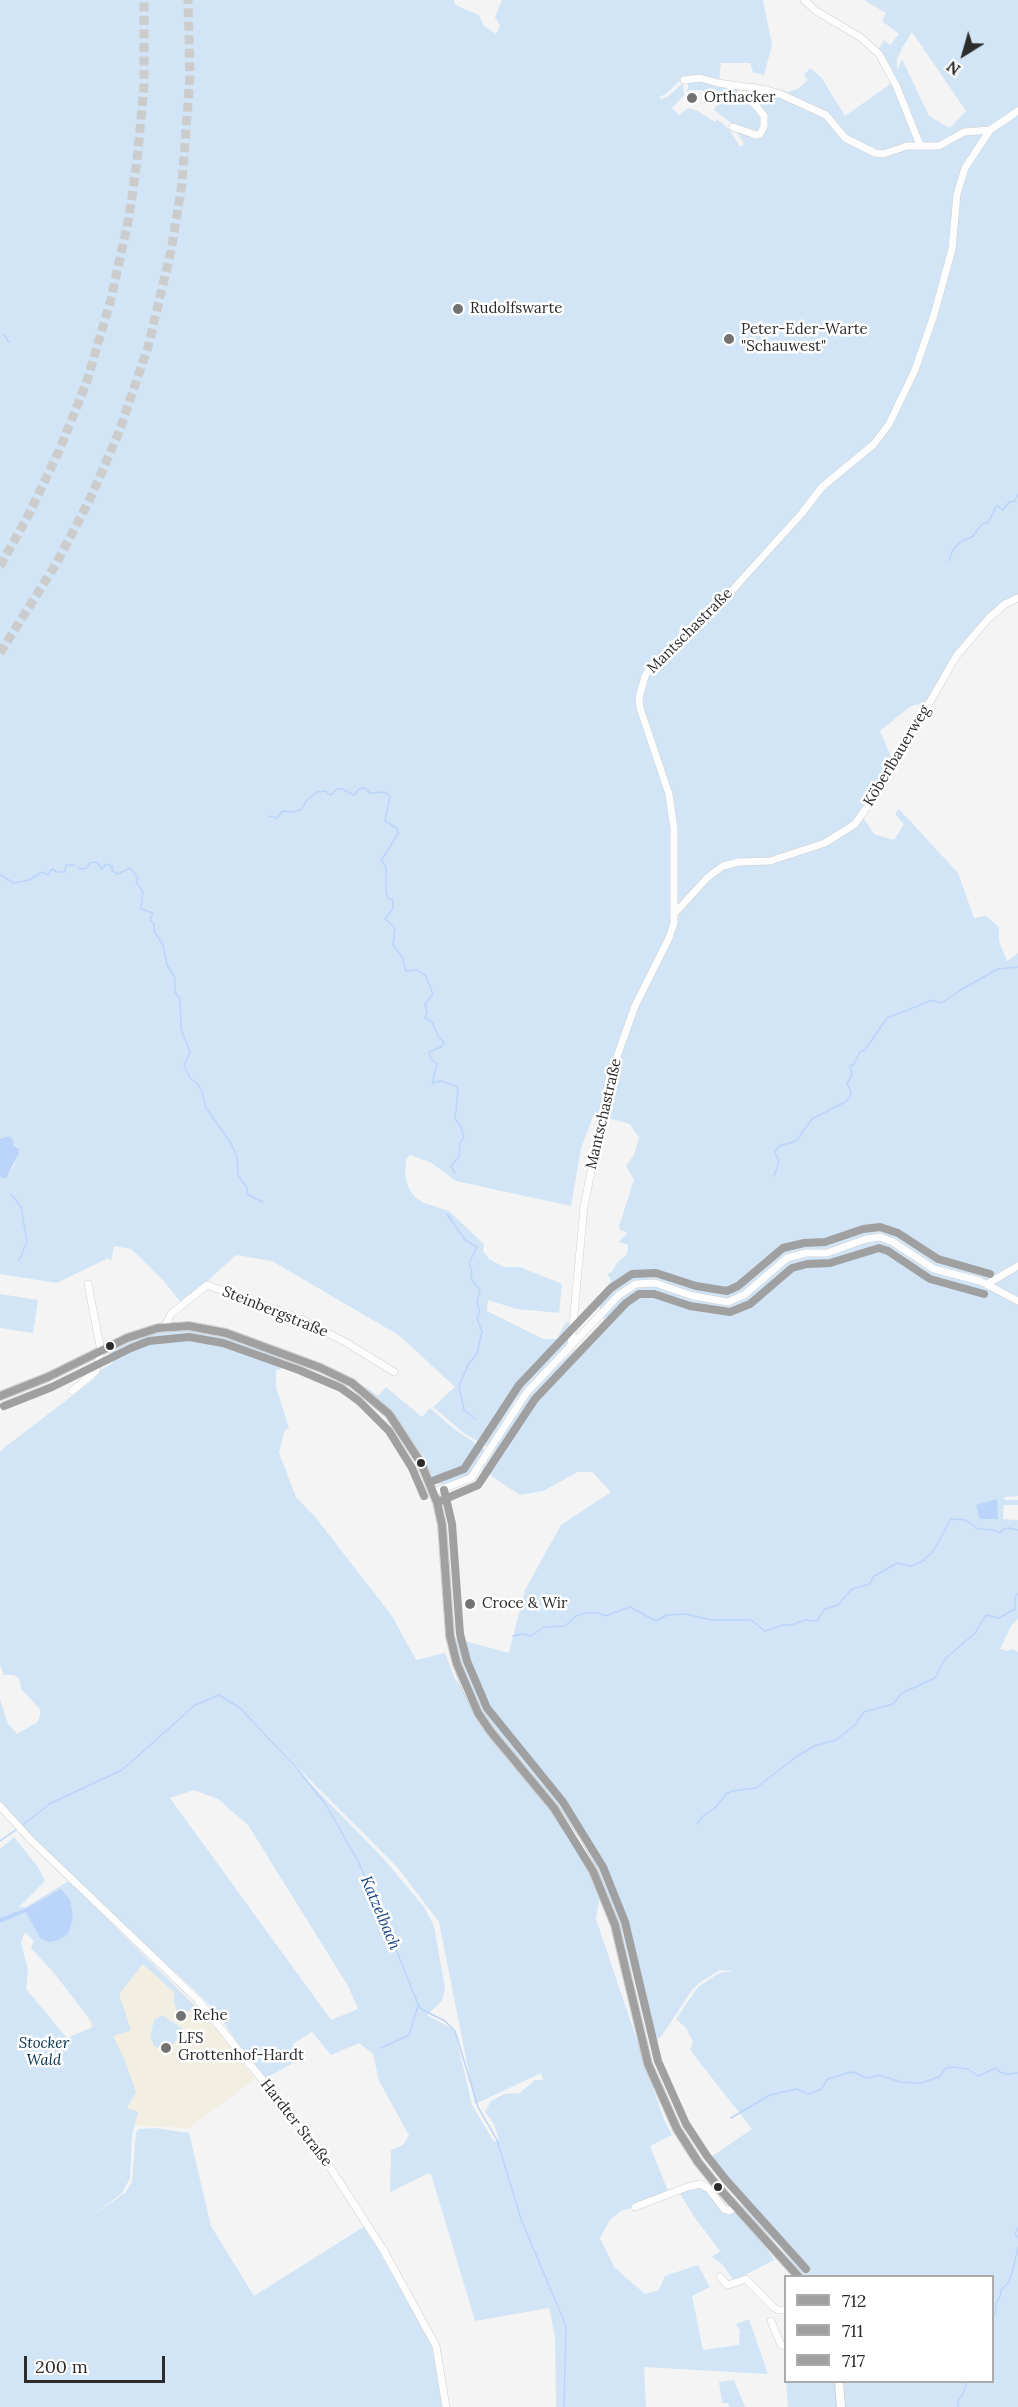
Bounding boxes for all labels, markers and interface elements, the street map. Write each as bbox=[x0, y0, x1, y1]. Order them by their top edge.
north arrow bbox=[934, 24, 994, 84]
text: N bbox=[942, 57, 964, 80]
place label: Orthacker bbox=[704, 89, 776, 107]
marker: Orthacker bbox=[685, 91, 699, 105]
place label: Rudolfswarte bbox=[470, 300, 562, 318]
marker: Rudolfswarte bbox=[451, 302, 465, 316]
place label: Peter-Eder-Warte "Schauwest" bbox=[741, 321, 868, 356]
marker: Peter-Eder-Warte "Schauwest" bbox=[722, 332, 736, 346]
street label: Mantschastraße bbox=[644, 585, 736, 677]
street label: Köberlbauerweg bbox=[860, 702, 934, 810]
street label: Mantschastraße bbox=[583, 1057, 625, 1171]
street label: Steinbergstraße bbox=[219, 1283, 331, 1341]
unlabelled marker bbox=[104, 1340, 116, 1352]
unlabelled marker bbox=[415, 1457, 427, 1469]
place label: Croce & Wir bbox=[482, 1595, 567, 1613]
marker: Croce & Wir bbox=[463, 1597, 477, 1611]
water label: Katzelbach bbox=[356, 1873, 404, 1953]
place label: Rehe bbox=[193, 2007, 228, 2025]
marker: Rehe bbox=[174, 2009, 188, 2023]
place label: LFS Grottenhof-Hardt bbox=[178, 2030, 304, 2065]
park label: Stocker Wald bbox=[19, 2035, 69, 2070]
marker: LFS Grottenhof-Hardt bbox=[159, 2041, 173, 2055]
street label: Hardter Straße bbox=[256, 2076, 336, 2170]
unlabelled marker bbox=[712, 2181, 724, 2193]
legend bbox=[784, 2275, 994, 2383]
text: 712 bbox=[842, 2289, 867, 2312]
text: 711 bbox=[842, 2319, 863, 2342]
scale bar bbox=[27, 2344, 168, 2382]
text: 717 bbox=[842, 2349, 865, 2372]
text: 200 m bbox=[35, 2355, 88, 2378]

